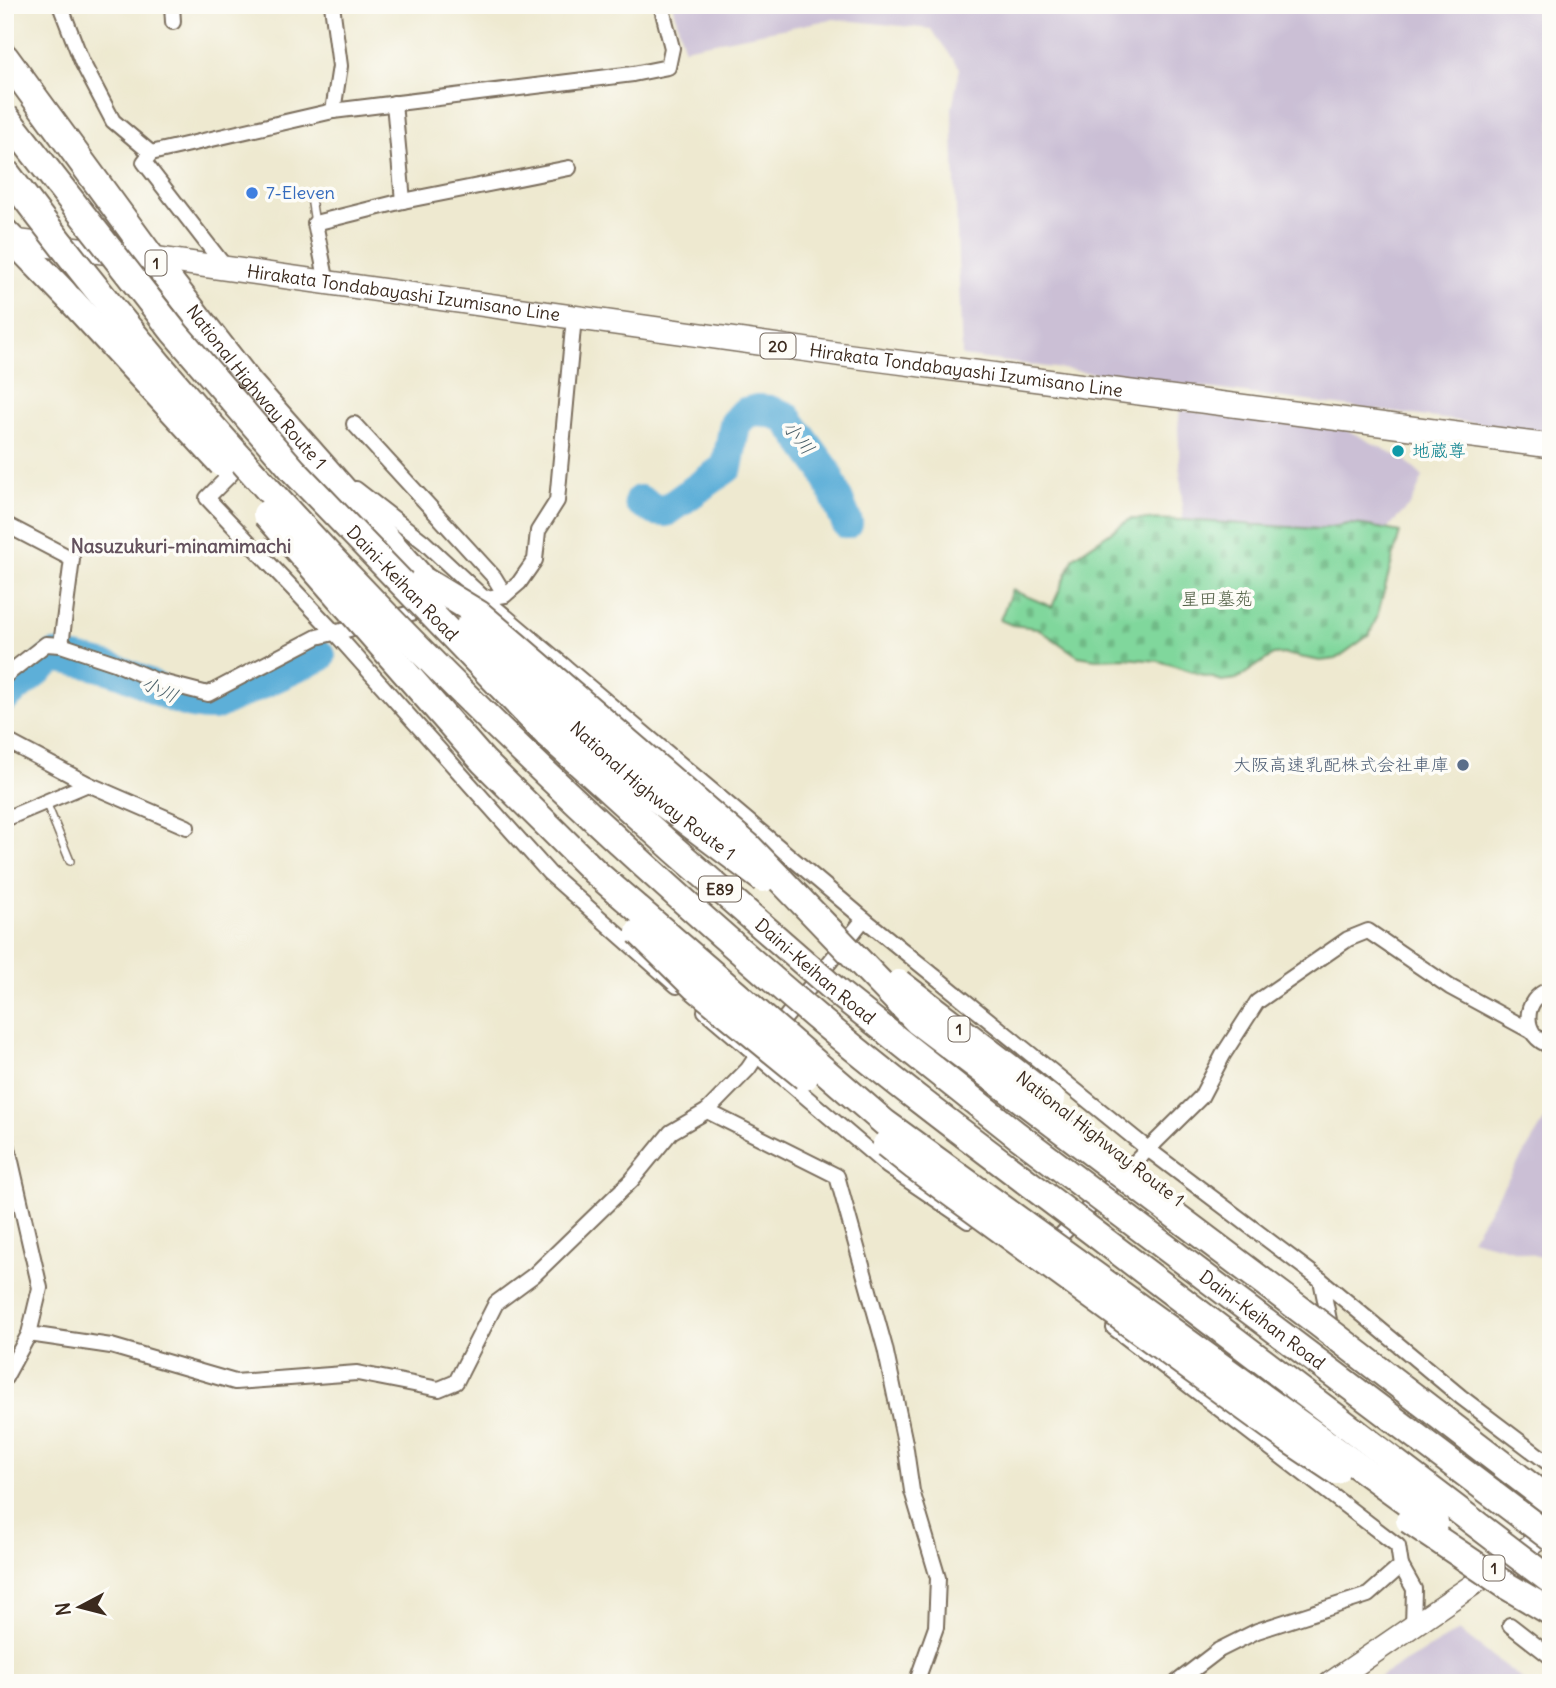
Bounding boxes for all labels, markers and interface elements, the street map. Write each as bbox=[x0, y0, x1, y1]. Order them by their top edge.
place label: 7-Eleven bbox=[266, 181, 335, 204]
marker: 7-Eleven bbox=[244, 185, 260, 201]
road number: 1 bbox=[146, 250, 166, 276]
street label: Hirakata Tondabayashi Izumisano Line bbox=[246, 259, 562, 326]
street label: National Highway Route 1 bbox=[182, 300, 332, 474]
road number: 20 bbox=[760, 334, 796, 358]
street label: Hirakata Tondabayashi Izumisano Line bbox=[808, 338, 1124, 402]
water label: 小川 bbox=[778, 415, 820, 459]
place label: 地蔵尊 bbox=[1412, 439, 1466, 462]
marker: 地蔵尊 bbox=[1390, 443, 1406, 459]
street label: Daini-Keihan Road bbox=[342, 521, 464, 646]
district label: Nasuzukuri-minamimachi bbox=[71, 534, 291, 558]
park label: 星田墓苑 bbox=[1181, 587, 1253, 610]
water label: 小川 bbox=[138, 670, 182, 708]
street label: National Highway Route 1 bbox=[565, 716, 740, 865]
place label: 大阪高速乳配株式会社車庫 bbox=[1233, 753, 1449, 776]
marker: 大阪高速乳配株式会社車庫 bbox=[1455, 757, 1471, 773]
road number: E89 bbox=[699, 876, 741, 902]
street label: Daini-Keihan Road bbox=[750, 913, 881, 1029]
road number: 1 bbox=[948, 1016, 970, 1042]
street label: National Highway Route 1 bbox=[1012, 1066, 1189, 1211]
street label: Daini-Keihan Road bbox=[1195, 1265, 1330, 1375]
road number: 1 bbox=[1484, 1556, 1504, 1580]
north arrow bbox=[46, 1572, 116, 1642]
text: N bbox=[50, 1601, 76, 1617]

